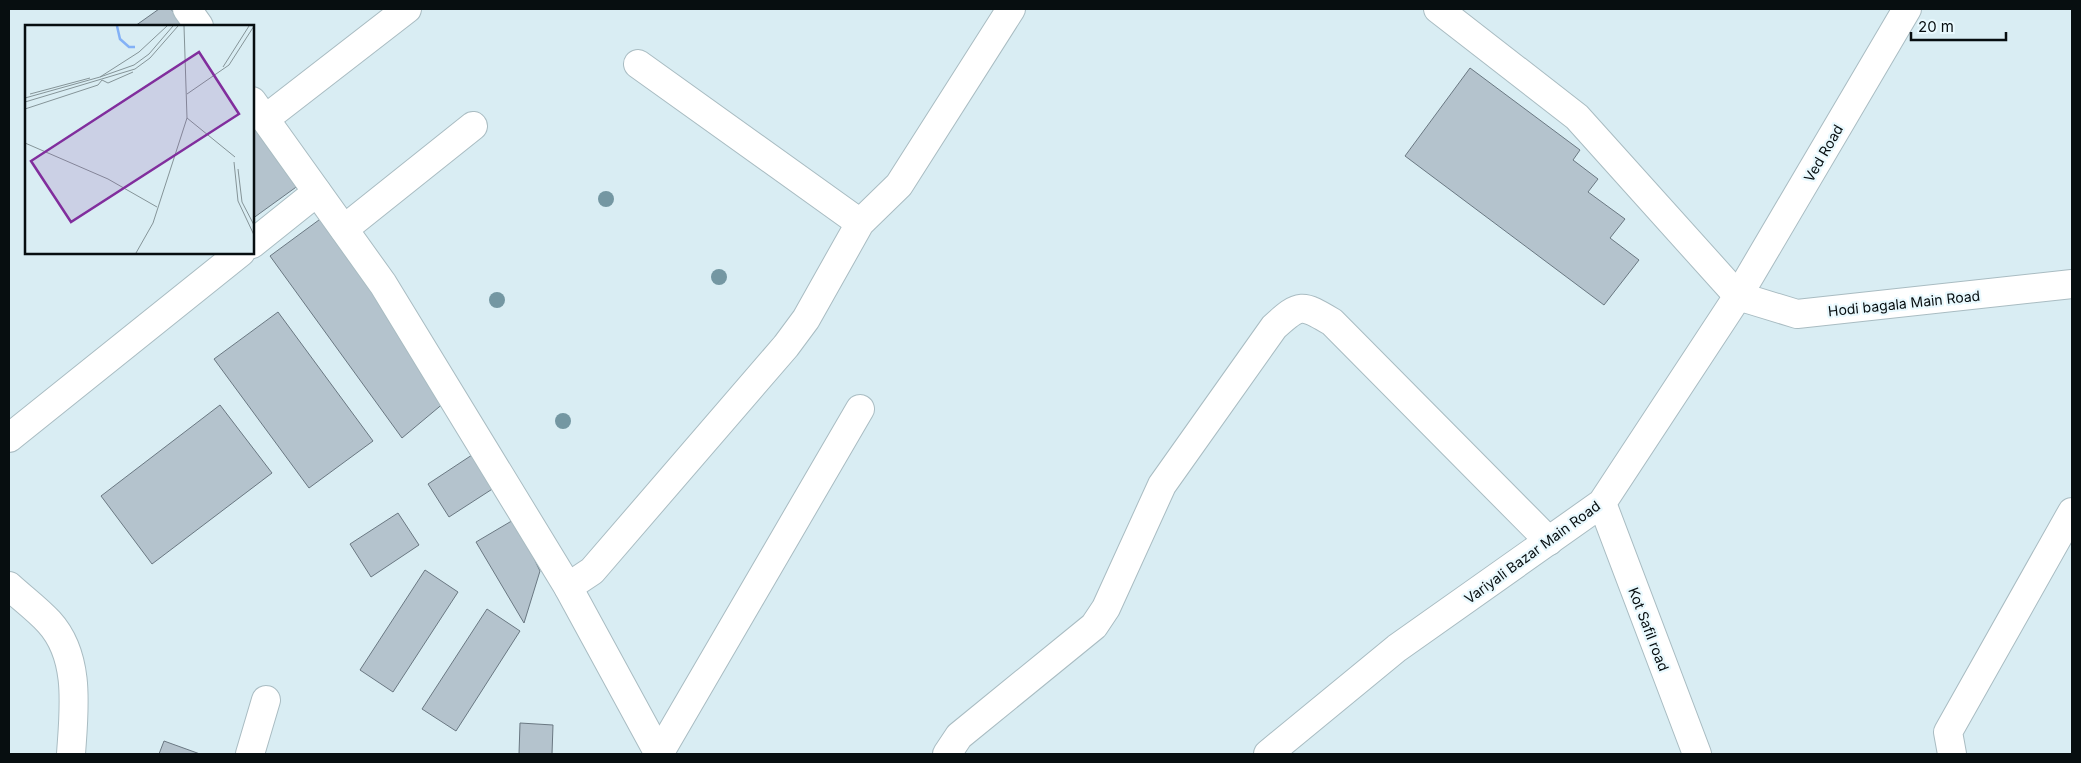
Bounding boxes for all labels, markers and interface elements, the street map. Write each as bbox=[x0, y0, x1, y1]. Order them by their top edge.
scale bar bbox=[1911, 10, 2006, 42]
text: 20 m bbox=[1918, 17, 1954, 36]
inset map bbox=[25, 25, 254, 254]
street label: Ved Road bbox=[1800, 121, 1846, 185]
street label: Hodi bagala Main Road bbox=[1827, 287, 1981, 319]
street label: Variyali Bazar Main Road bbox=[1461, 497, 1603, 607]
street label: Kot Safil road bbox=[1625, 585, 1673, 673]

